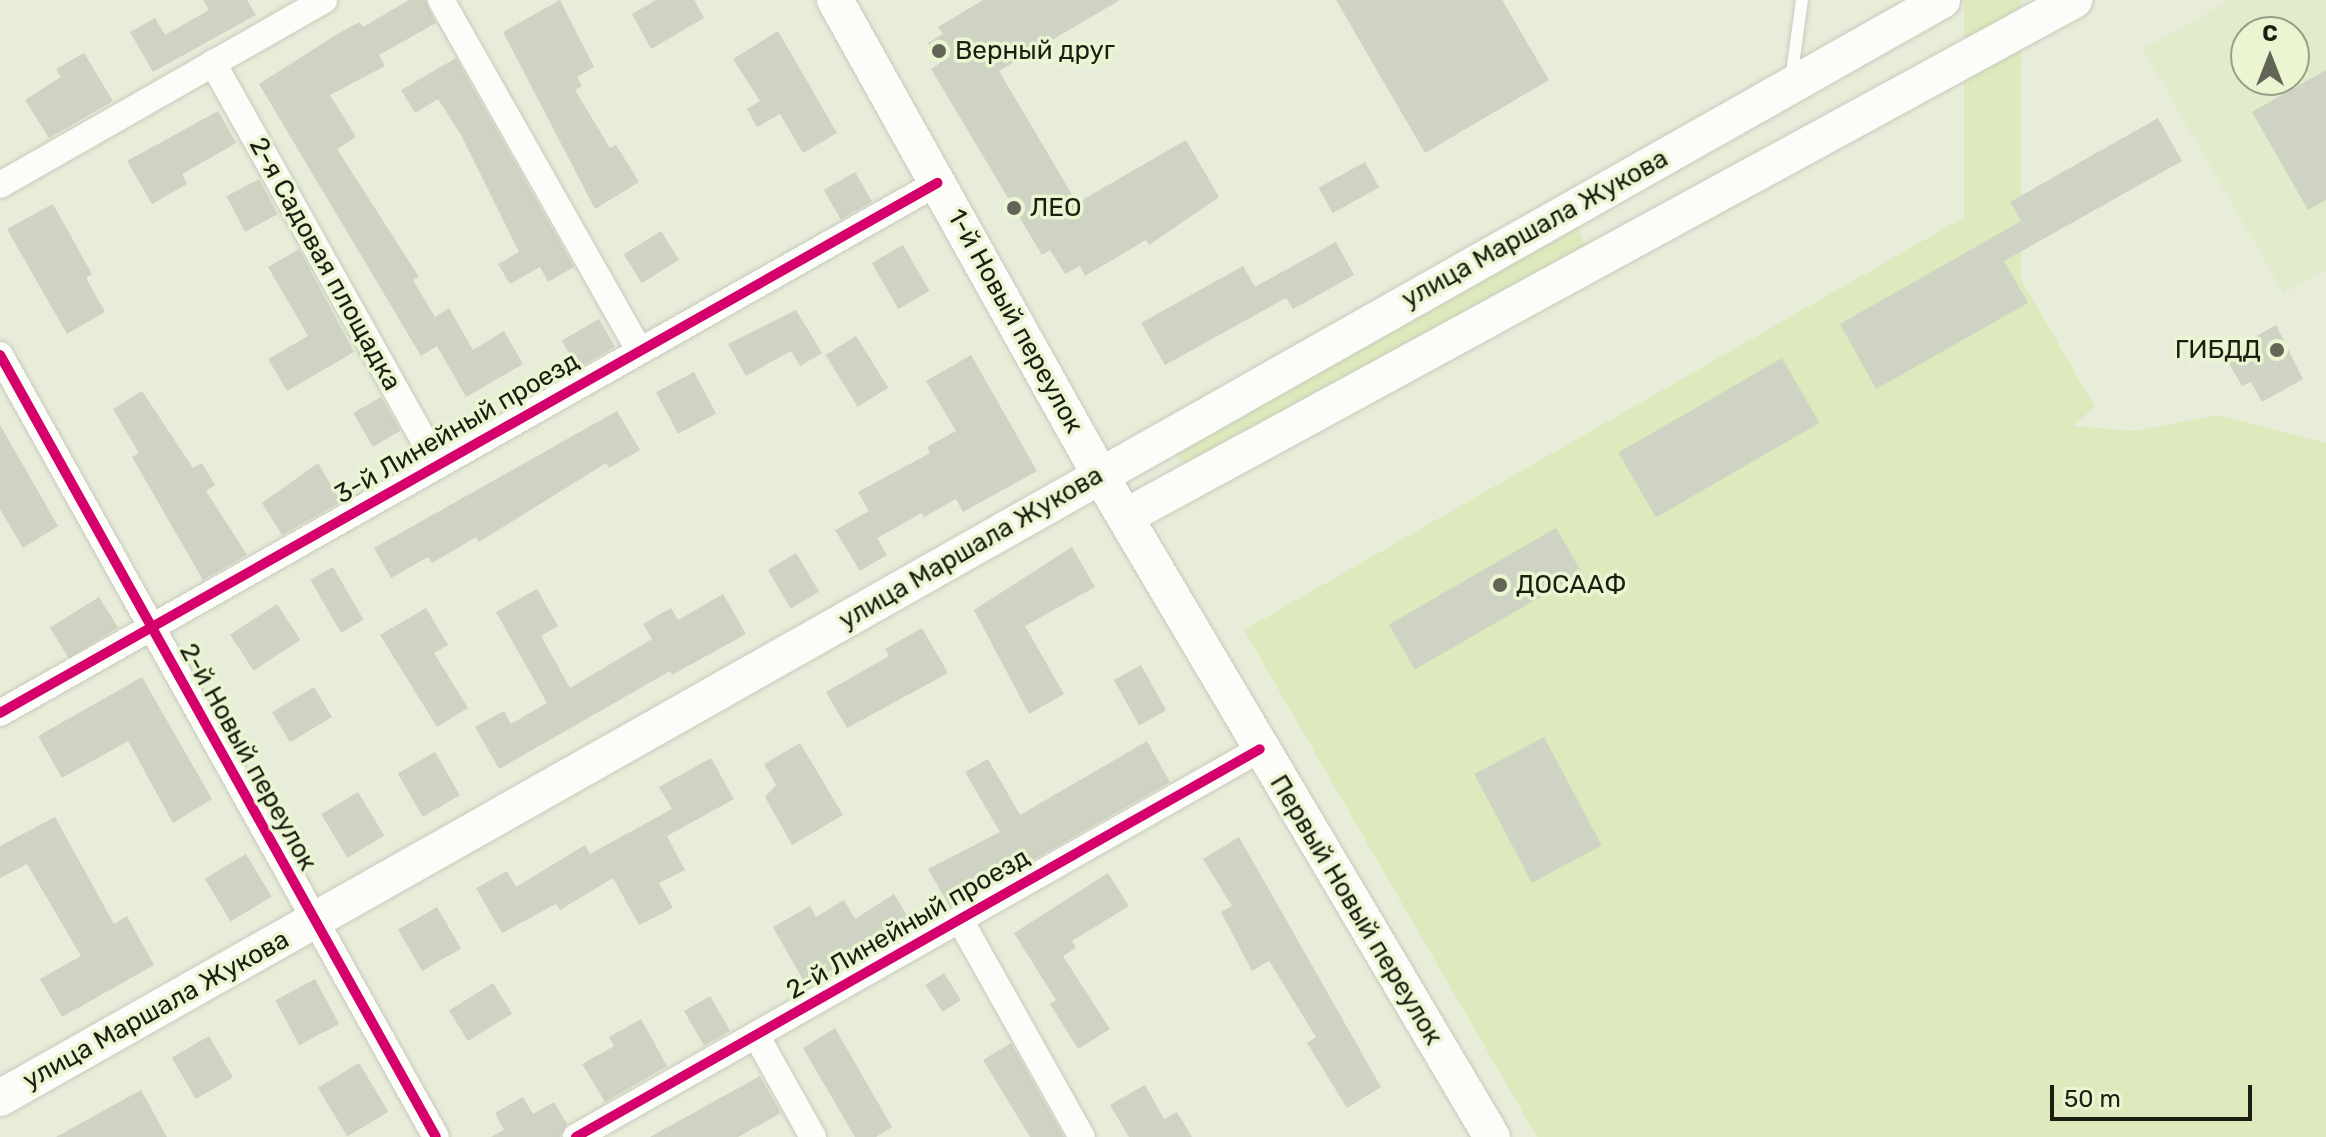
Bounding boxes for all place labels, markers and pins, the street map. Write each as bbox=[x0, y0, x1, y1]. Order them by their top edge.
place label: Верный друг bbox=[955, 35, 1115, 67]
marker: Верный друг bbox=[930, 42, 948, 60]
place label: ЛЕО bbox=[1030, 192, 1082, 224]
marker: ЛЕО bbox=[1005, 199, 1023, 217]
place label: ГИБДД bbox=[2175, 334, 2261, 366]
marker: ГИБДД bbox=[2268, 341, 2286, 359]
place label: ДОСААФ bbox=[1516, 569, 1626, 601]
marker: ДОСААФ bbox=[1491, 576, 1509, 594]

